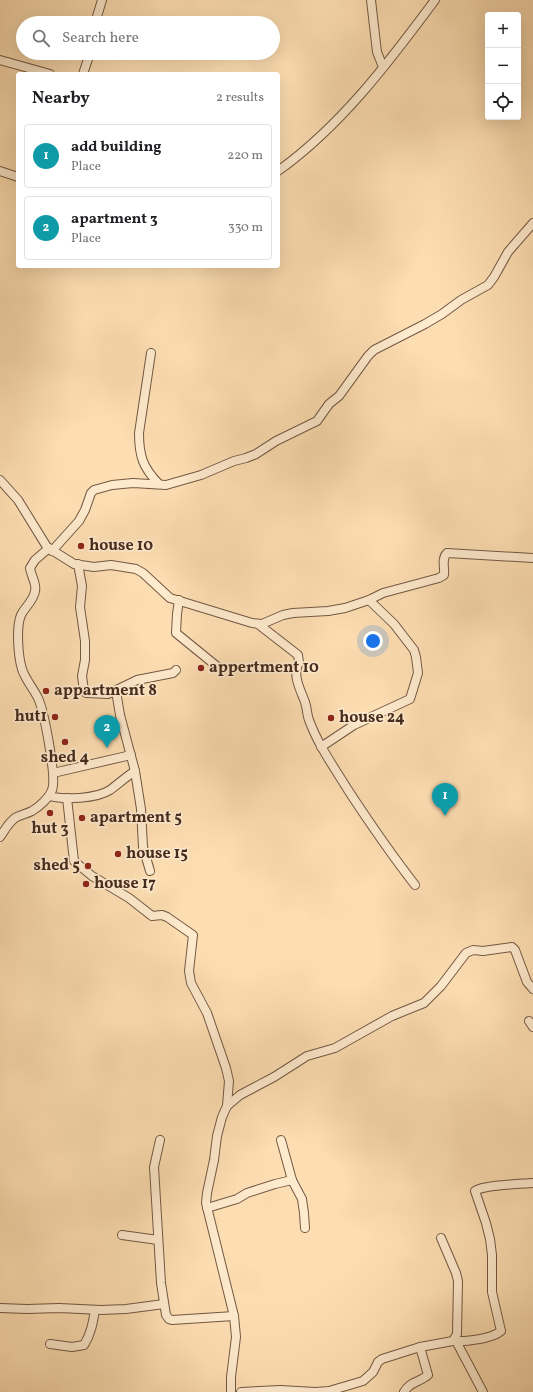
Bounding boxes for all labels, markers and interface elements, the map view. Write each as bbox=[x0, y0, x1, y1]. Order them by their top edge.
map controls bbox=[485, 12, 521, 120]
button: + bbox=[485, 12, 521, 48]
search box bbox=[16, 16, 280, 60]
icon: search bbox=[30, 27, 52, 49]
text: Search here bbox=[62, 28, 139, 49]
button: − bbox=[485, 48, 521, 84]
button: locate bbox=[485, 84, 521, 120]
text: Nearby bbox=[32, 87, 90, 110]
text: 2 results bbox=[216, 89, 264, 107]
text: add building bbox=[71, 137, 162, 158]
text: 1 bbox=[43, 147, 49, 165]
text: 220 m bbox=[227, 147, 263, 165]
text: Place bbox=[71, 158, 101, 176]
text: apartment 3 bbox=[71, 209, 158, 230]
text: 2 bbox=[43, 219, 49, 237]
text: 330 m bbox=[228, 219, 263, 237]
text: Place bbox=[71, 230, 101, 248]
place label: house 10 bbox=[89, 535, 153, 557]
marker: house 10 bbox=[76, 541, 86, 551]
your location bbox=[363, 631, 383, 651]
place label: appertment 10 bbox=[209, 657, 319, 679]
marker: appertment 10 bbox=[196, 663, 206, 673]
place label: appartment 8 bbox=[54, 680, 157, 702]
marker: appartment 8 bbox=[41, 686, 51, 696]
place label: hut1 bbox=[15, 706, 47, 728]
place label: house 24 bbox=[339, 707, 405, 729]
marker: hut1 bbox=[50, 712, 60, 722]
marker: house 24 bbox=[326, 713, 336, 723]
pin: 2 bbox=[94, 715, 120, 748]
marker: shed 4 bbox=[60, 737, 70, 747]
place label: shed 4 bbox=[41, 747, 89, 769]
pin: 1 bbox=[432, 783, 458, 816]
place label: apartment 5 bbox=[90, 807, 182, 829]
marker: hut 3 bbox=[45, 808, 55, 818]
marker: apartment 5 bbox=[77, 813, 87, 823]
place label: hut 3 bbox=[31, 818, 69, 840]
place label: house 15 bbox=[126, 843, 188, 865]
marker: house 15 bbox=[113, 849, 123, 859]
place label: shed 5 bbox=[34, 855, 80, 877]
marker: shed 5 bbox=[83, 861, 93, 871]
place label: house 17 bbox=[94, 873, 156, 895]
marker: house 17 bbox=[81, 879, 91, 889]

